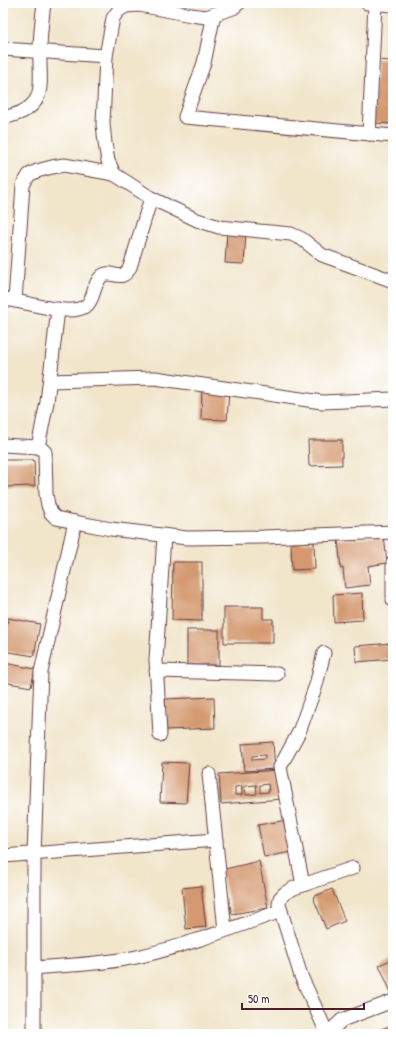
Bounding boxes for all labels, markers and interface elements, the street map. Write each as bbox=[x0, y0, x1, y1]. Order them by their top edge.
scale bar bbox=[242, 985, 364, 1011]
text: 50 m bbox=[248, 990, 269, 1007]

